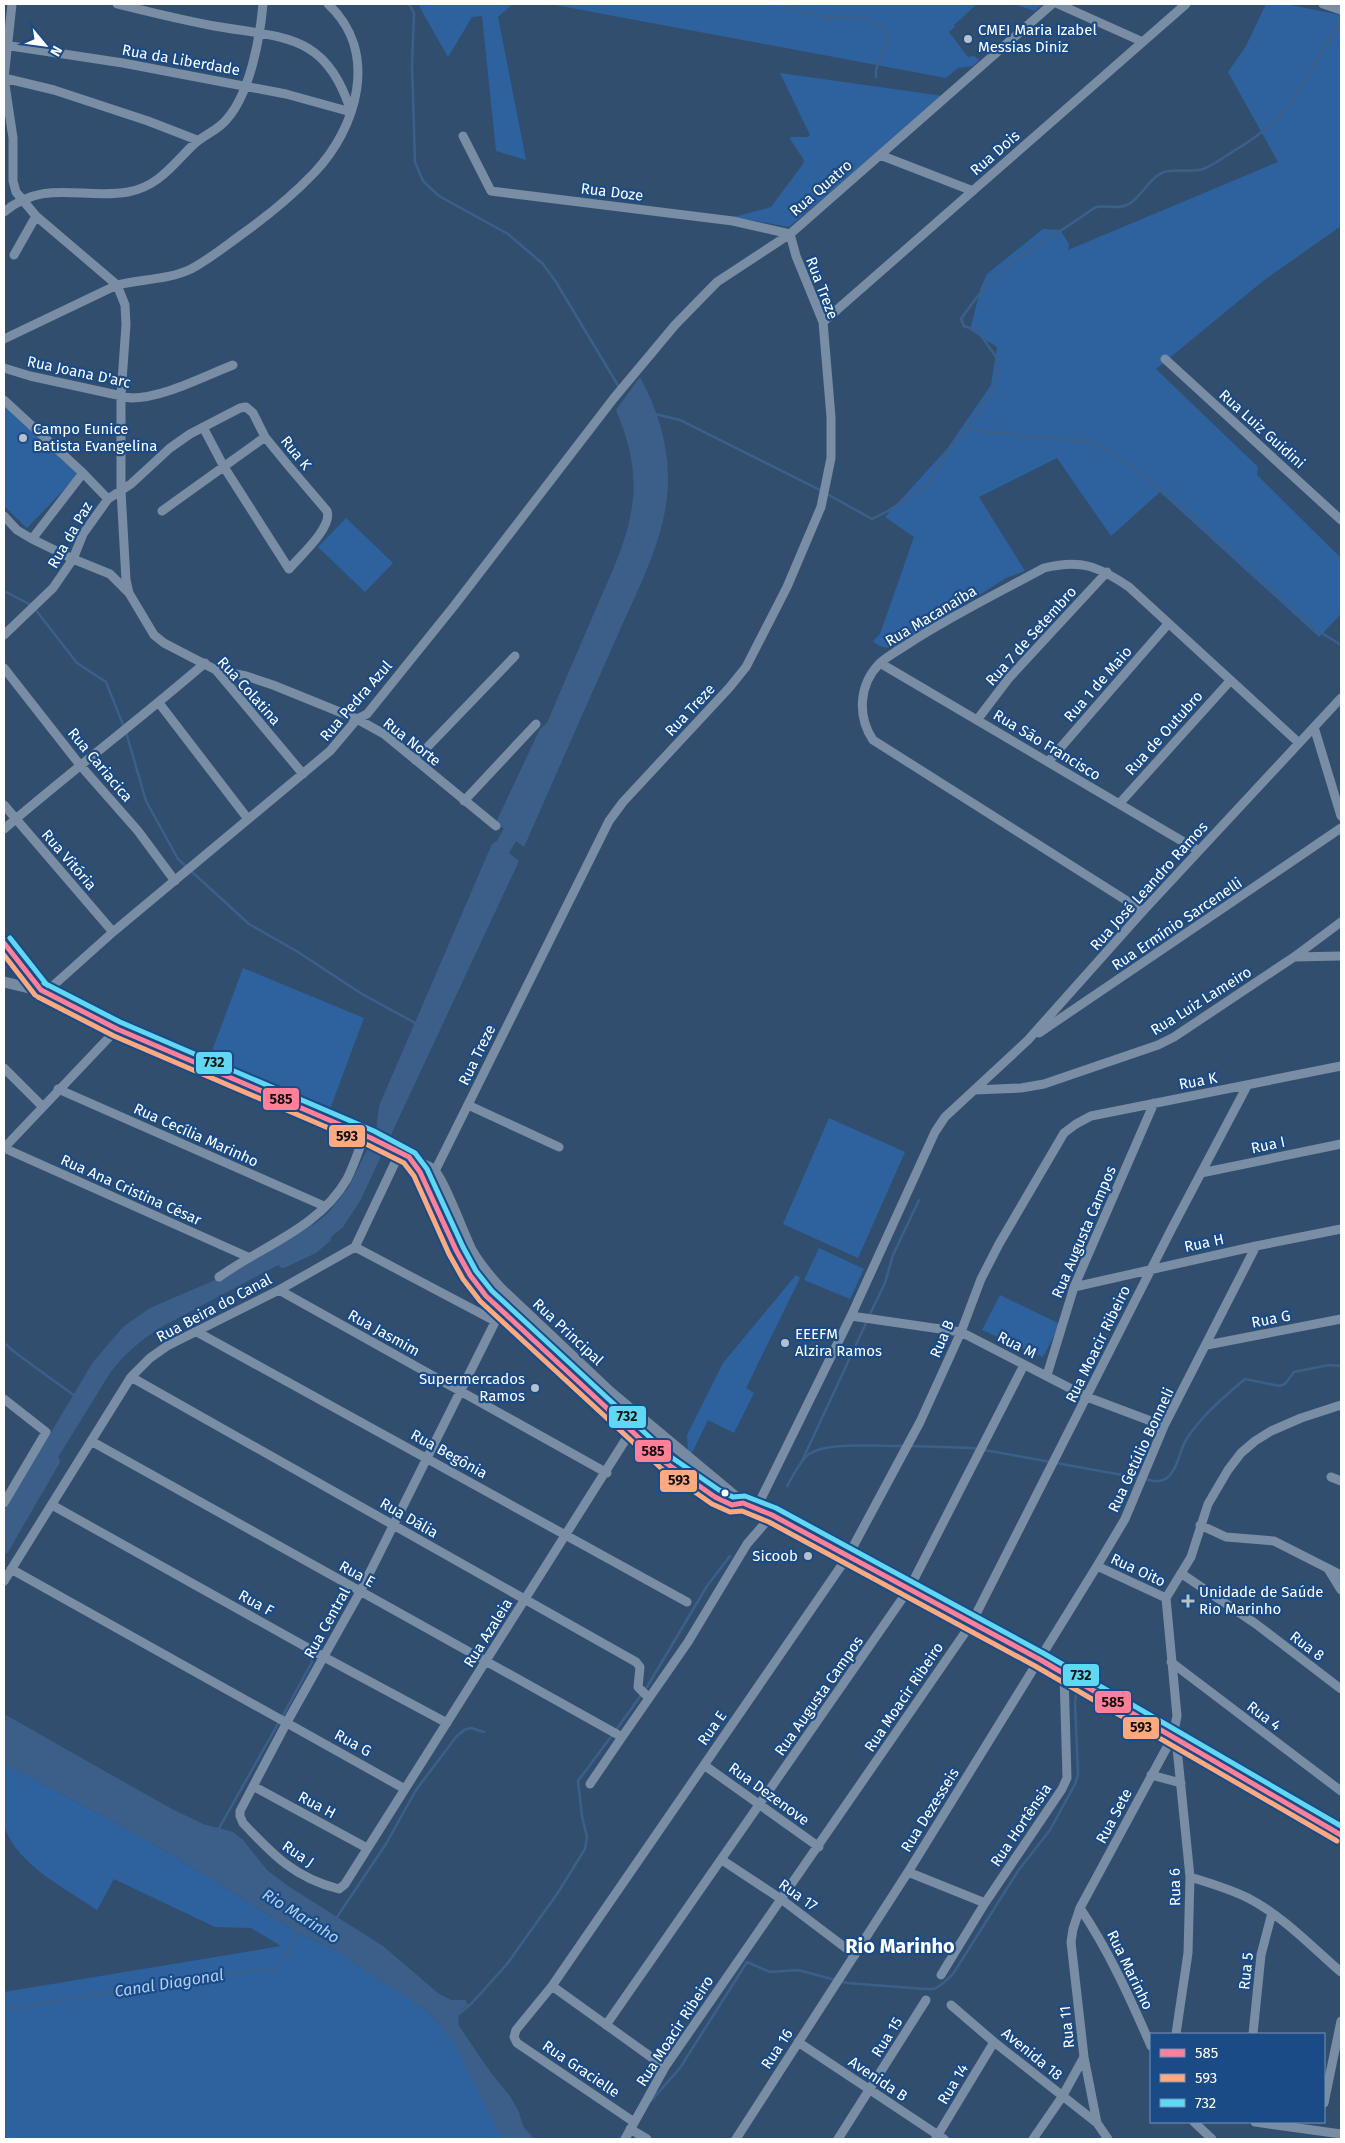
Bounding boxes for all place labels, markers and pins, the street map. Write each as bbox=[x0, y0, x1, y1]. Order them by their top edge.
place label: CMEI Maria Izabel Messias Diniz bbox=[978, 21, 1097, 56]
marker: CMEI Maria Izabel Messias Diniz bbox=[962, 33, 974, 45]
place label: Campo Eunice Batista Evangelina bbox=[33, 420, 158, 455]
marker: Campo Eunice Batista Evangelina bbox=[17, 432, 29, 444]
place label: EEEFM Alzira Ramos bbox=[795, 1325, 882, 1360]
marker: EEEFM Alzira Ramos bbox=[779, 1337, 791, 1349]
place label: Supermercados Ramos bbox=[419, 1370, 525, 1405]
marker: Supermercados Ramos bbox=[529, 1382, 541, 1394]
unlabelled marker bbox=[720, 1488, 730, 1498]
place label: Sicoob bbox=[752, 1547, 798, 1565]
marker: Sicoob bbox=[802, 1550, 814, 1562]
place label: Unidade de Saúde Rio Marinho bbox=[1199, 1583, 1324, 1618]
marker: Unidade de Saúde Rio Marinho bbox=[1181, 1594, 1195, 1608]

